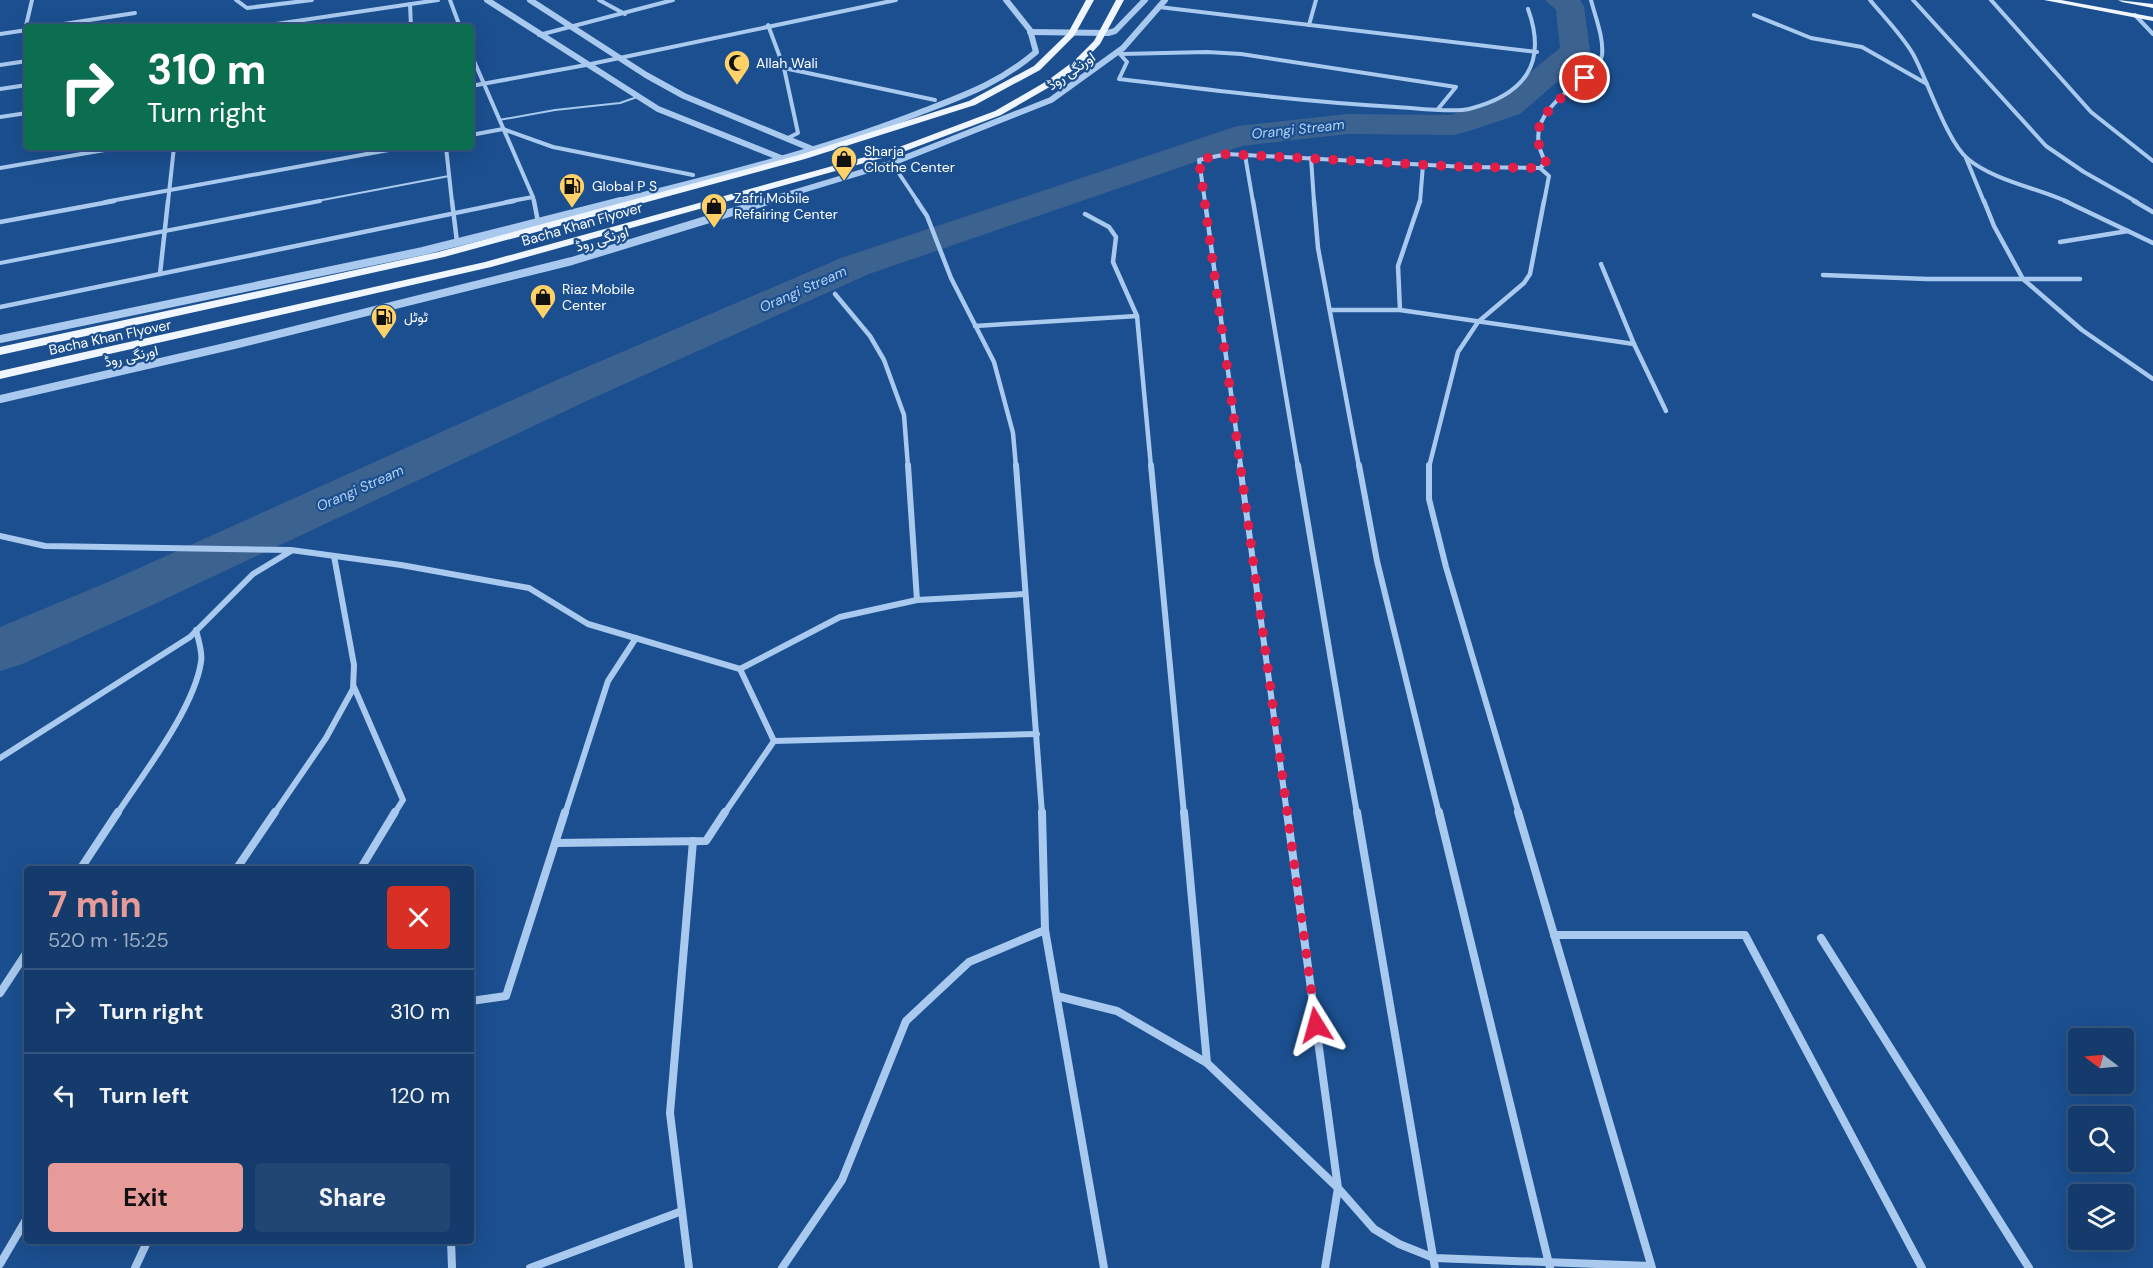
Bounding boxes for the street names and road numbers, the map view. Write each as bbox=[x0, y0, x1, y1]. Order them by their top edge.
street label: اورنگی روڈ bbox=[1043, 48, 1099, 94]
street label: Bacha Khan Flyover bbox=[519, 198, 645, 250]
street label: اورنگی روڈ bbox=[573, 222, 631, 256]
street label: Bacha Khan Flyover bbox=[47, 315, 173, 359]
street label: اورنگی روڈ bbox=[102, 341, 160, 371]

